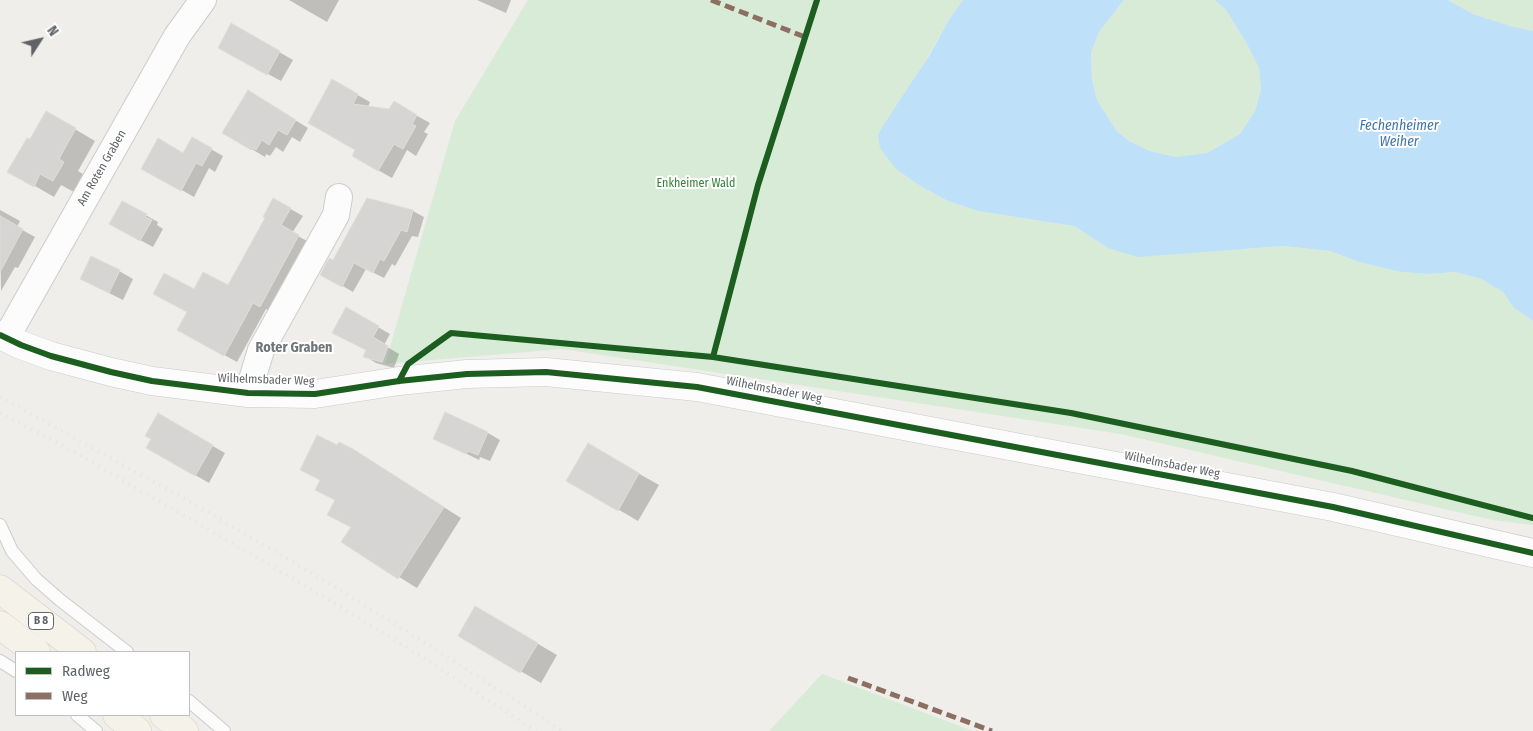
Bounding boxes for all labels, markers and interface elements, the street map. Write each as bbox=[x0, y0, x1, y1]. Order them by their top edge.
north arrow bbox=[15, 15, 65, 65]
text: N bbox=[43, 23, 62, 39]
water label: Fechenheimer Weiher bbox=[1359, 118, 1439, 150]
street label: Am Roten Graben bbox=[75, 128, 129, 208]
park label: Enkheimer Wald bbox=[657, 177, 735, 191]
district label: Roter Graben bbox=[256, 340, 332, 356]
street label: Wilhelmsbader Weg bbox=[217, 371, 315, 389]
street label: Wilhelmsbader Weg bbox=[725, 374, 823, 406]
street label: Wilhelmsbader Weg bbox=[1123, 449, 1221, 481]
road number: B 8 bbox=[28, 612, 54, 630]
legend bbox=[15, 651, 190, 716]
text: Radweg bbox=[62, 662, 110, 680]
text: Weg bbox=[62, 687, 88, 705]

